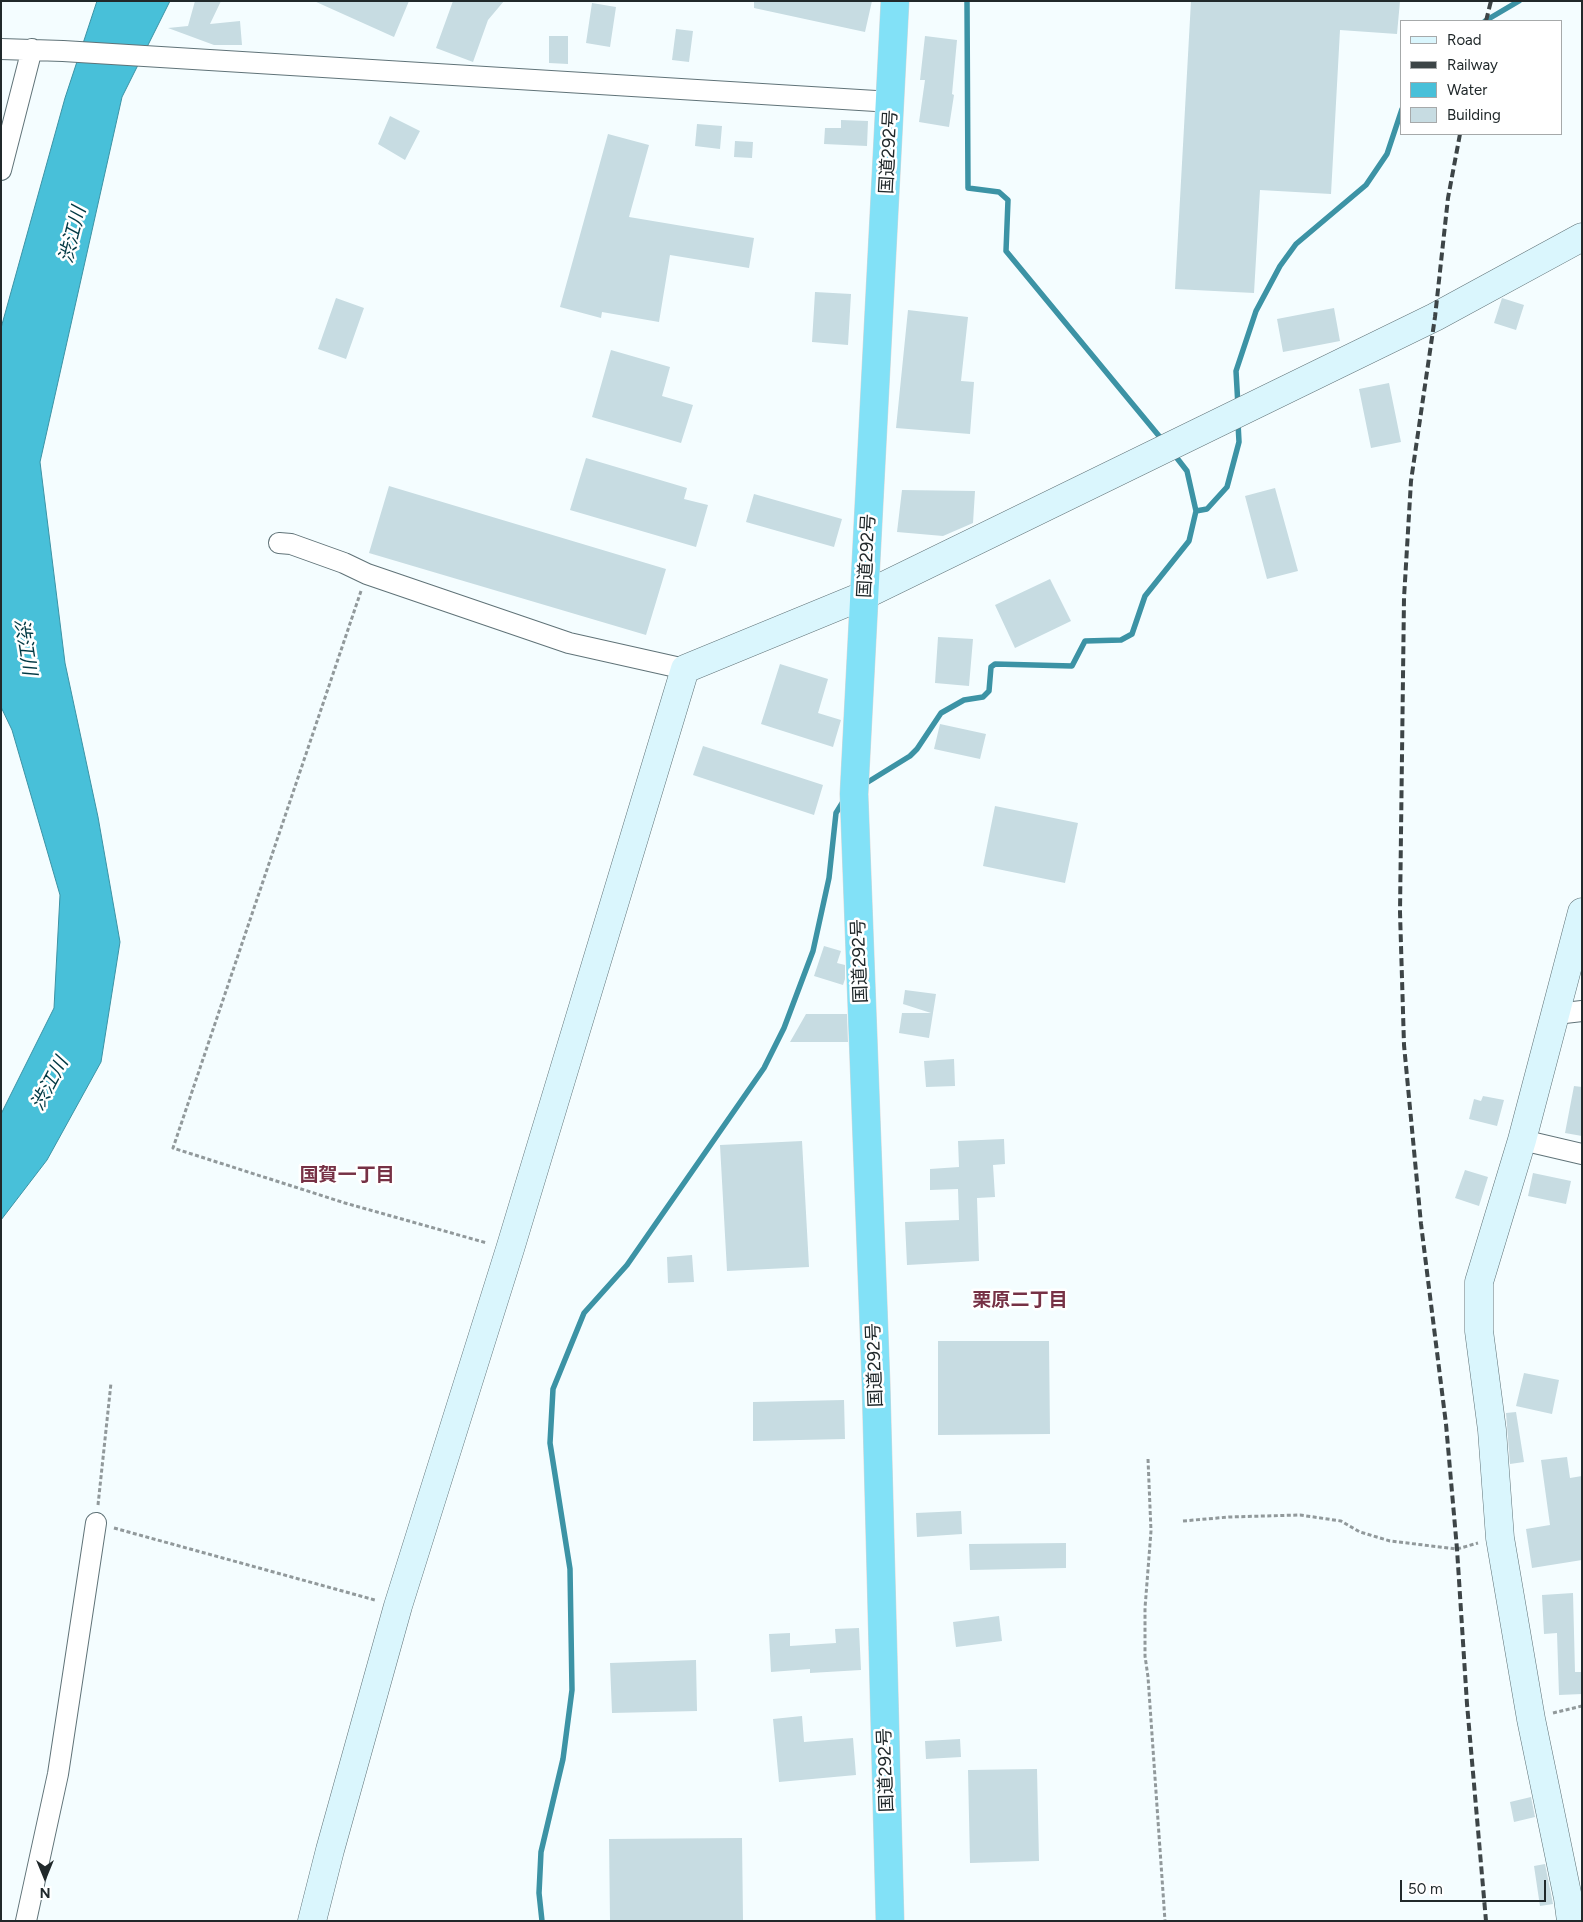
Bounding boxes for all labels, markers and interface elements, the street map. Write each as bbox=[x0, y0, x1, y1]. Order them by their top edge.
legend bbox=[1400, 20, 1563, 135]
text: Road bbox=[1447, 31, 1482, 49]
text: Railway bbox=[1447, 56, 1498, 74]
text: Water bbox=[1447, 81, 1487, 99]
text: Building bbox=[1447, 106, 1501, 124]
street label: 国道292号 bbox=[876, 109, 902, 195]
water label: 渋江川 bbox=[55, 205, 91, 265]
street label: 国道292号 bbox=[854, 513, 880, 599]
water label: 渋江川 bbox=[9, 617, 41, 677]
street label: 国道292号 bbox=[848, 918, 872, 1004]
water label: 渋江川 bbox=[27, 1053, 73, 1115]
district label: 国賀一丁目 bbox=[300, 1164, 394, 1186]
district label: 栗原二丁目 bbox=[973, 1289, 1067, 1311]
street label: 国道292号 bbox=[863, 1322, 887, 1408]
street label: 国道292号 bbox=[874, 1727, 898, 1813]
north arrow bbox=[20, 1852, 70, 1902]
scale bar bbox=[1403, 1870, 1549, 1902]
text: 50 m bbox=[1408, 1880, 1443, 1898]
text: N bbox=[40, 1884, 50, 1901]

